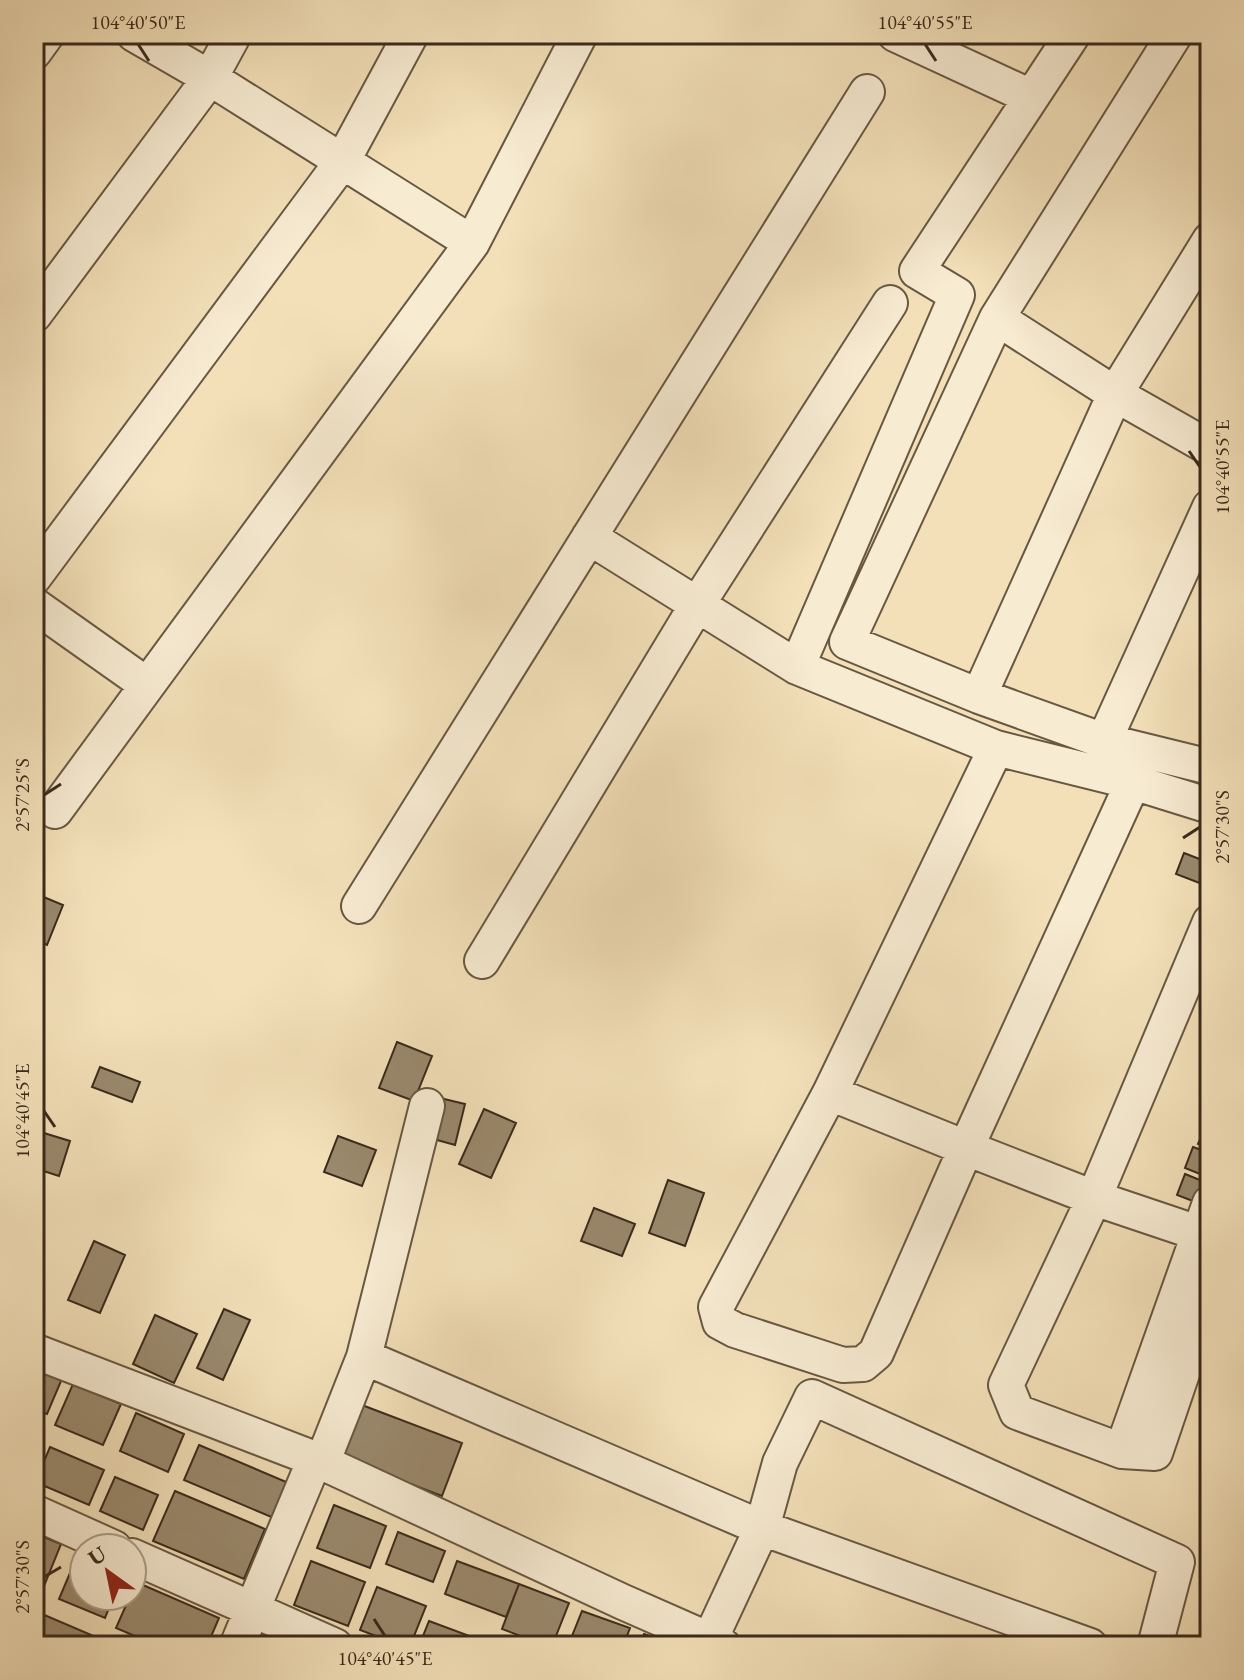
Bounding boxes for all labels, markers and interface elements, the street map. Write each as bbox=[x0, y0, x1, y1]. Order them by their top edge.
text: 104°40'50"E bbox=[91, 9, 185, 35]
text: 104°40'55"E bbox=[878, 9, 972, 35]
text: 104°40'55"E bbox=[1209, 420, 1235, 514]
text: 2°57'25"S bbox=[9, 758, 35, 832]
text: 2°57'30"S bbox=[1209, 790, 1235, 864]
text: 104°40'45"E bbox=[9, 1064, 35, 1158]
north arrow bbox=[68, 1532, 148, 1612]
text: U bbox=[83, 1539, 113, 1572]
text: 2°57'30"S bbox=[9, 1540, 35, 1614]
text: 104°40'45"E bbox=[338, 1645, 432, 1671]

